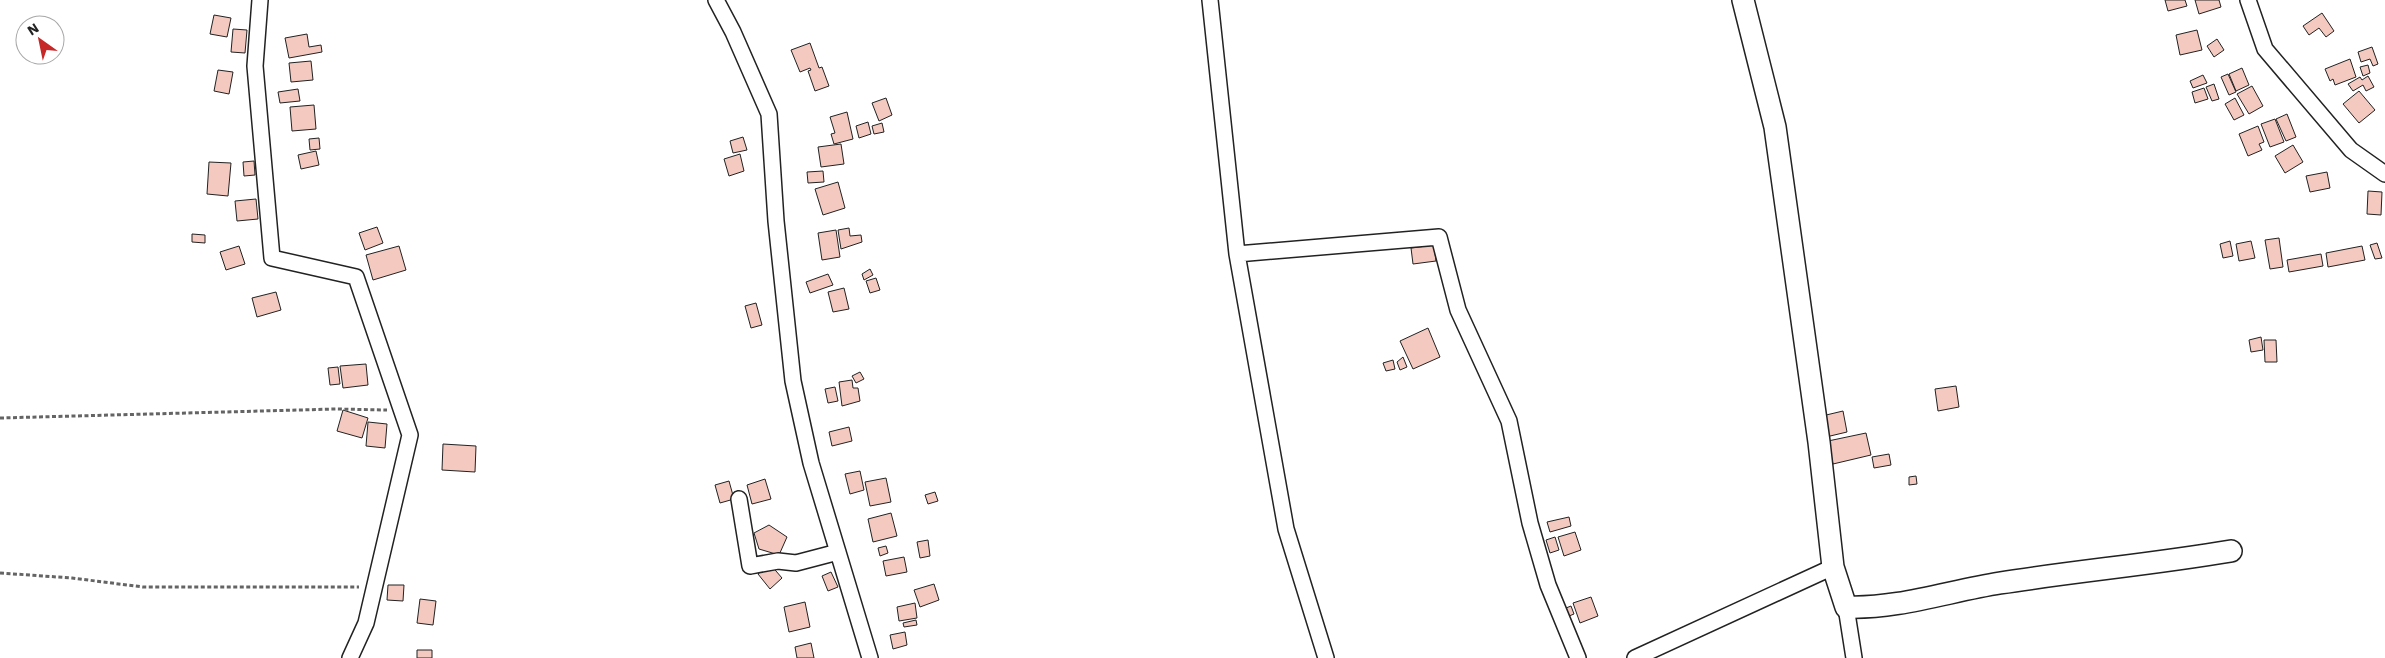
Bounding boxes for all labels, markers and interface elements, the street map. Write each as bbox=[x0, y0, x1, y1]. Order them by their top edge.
north arrow bbox=[15, 15, 65, 65]
text: N bbox=[24, 20, 42, 39]

